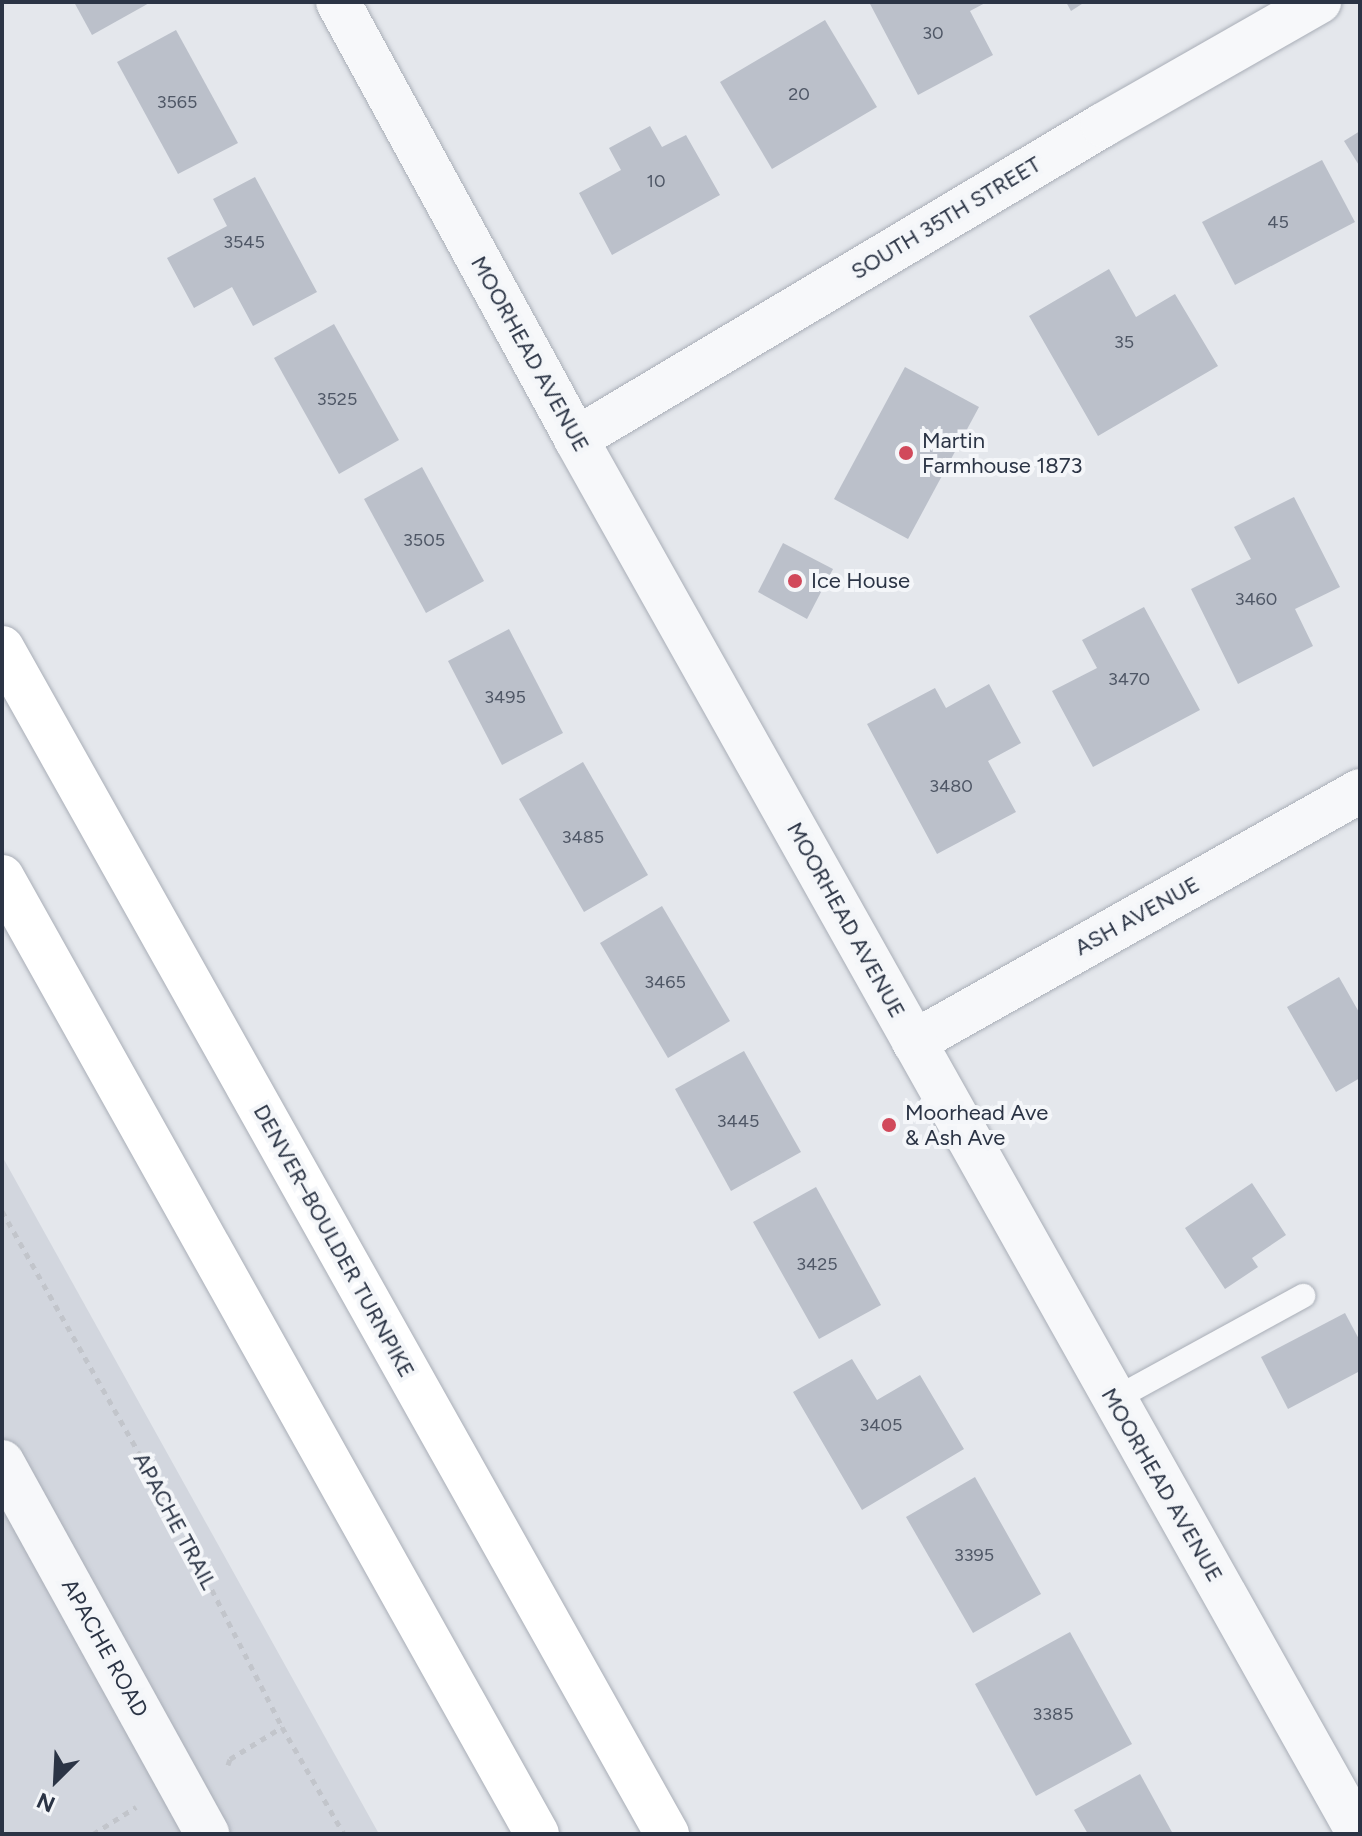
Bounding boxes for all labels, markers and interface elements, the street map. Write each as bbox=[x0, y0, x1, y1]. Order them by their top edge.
house number: 30 bbox=[922, 22, 944, 44]
house number: 20 bbox=[788, 83, 810, 105]
house number: 3565 bbox=[157, 91, 197, 113]
street label: SOUTH 35TH STREET bbox=[846, 151, 1046, 285]
house number: 10 bbox=[647, 170, 665, 192]
house number: 45 bbox=[1267, 211, 1289, 233]
house number: 3545 bbox=[223, 231, 265, 253]
street label: MOORHEAD AVENUE bbox=[465, 252, 595, 456]
house number: 35 bbox=[1114, 331, 1134, 353]
house number: 3525 bbox=[317, 388, 357, 410]
place label: Martin Farmhouse 1873 bbox=[922, 427, 1083, 478]
marker: Martin Farmhouse 1873 bbox=[897, 444, 915, 462]
house number: 3505 bbox=[403, 529, 445, 551]
place label: Ice House bbox=[811, 568, 910, 594]
marker: Ice House bbox=[786, 572, 804, 590]
house number: 3460 bbox=[1235, 588, 1277, 610]
house number: 3470 bbox=[1108, 668, 1150, 690]
house number: 3495 bbox=[484, 686, 526, 708]
house number: 3480 bbox=[929, 775, 973, 797]
street label: MOORHEAD AVENUE bbox=[781, 818, 911, 1022]
house number: 3485 bbox=[562, 826, 604, 848]
street label: ASH AVENUE bbox=[1070, 871, 1204, 961]
house number: 3465 bbox=[644, 971, 686, 993]
place label: Moorhead Ave & Ash Ave bbox=[905, 1099, 1048, 1150]
street label: DENVER–BOULDER TURNPIKE bbox=[248, 1100, 420, 1382]
house number: 3445 bbox=[717, 1110, 759, 1132]
marker: Moorhead Ave & Ash Ave bbox=[880, 1116, 898, 1134]
house number: 3425 bbox=[796, 1253, 838, 1275]
street label: MOORHEAD AVENUE bbox=[1096, 1383, 1228, 1587]
house number: 3405 bbox=[860, 1414, 902, 1436]
street label: APACHE TRAIL bbox=[128, 1448, 222, 1594]
house number: 3395 bbox=[954, 1544, 994, 1566]
street label: APACHE ROAD bbox=[56, 1574, 154, 1722]
house number: 3385 bbox=[1033, 1703, 1073, 1725]
north arrow bbox=[16, 1740, 96, 1820]
text: N bbox=[33, 1787, 59, 1818]

